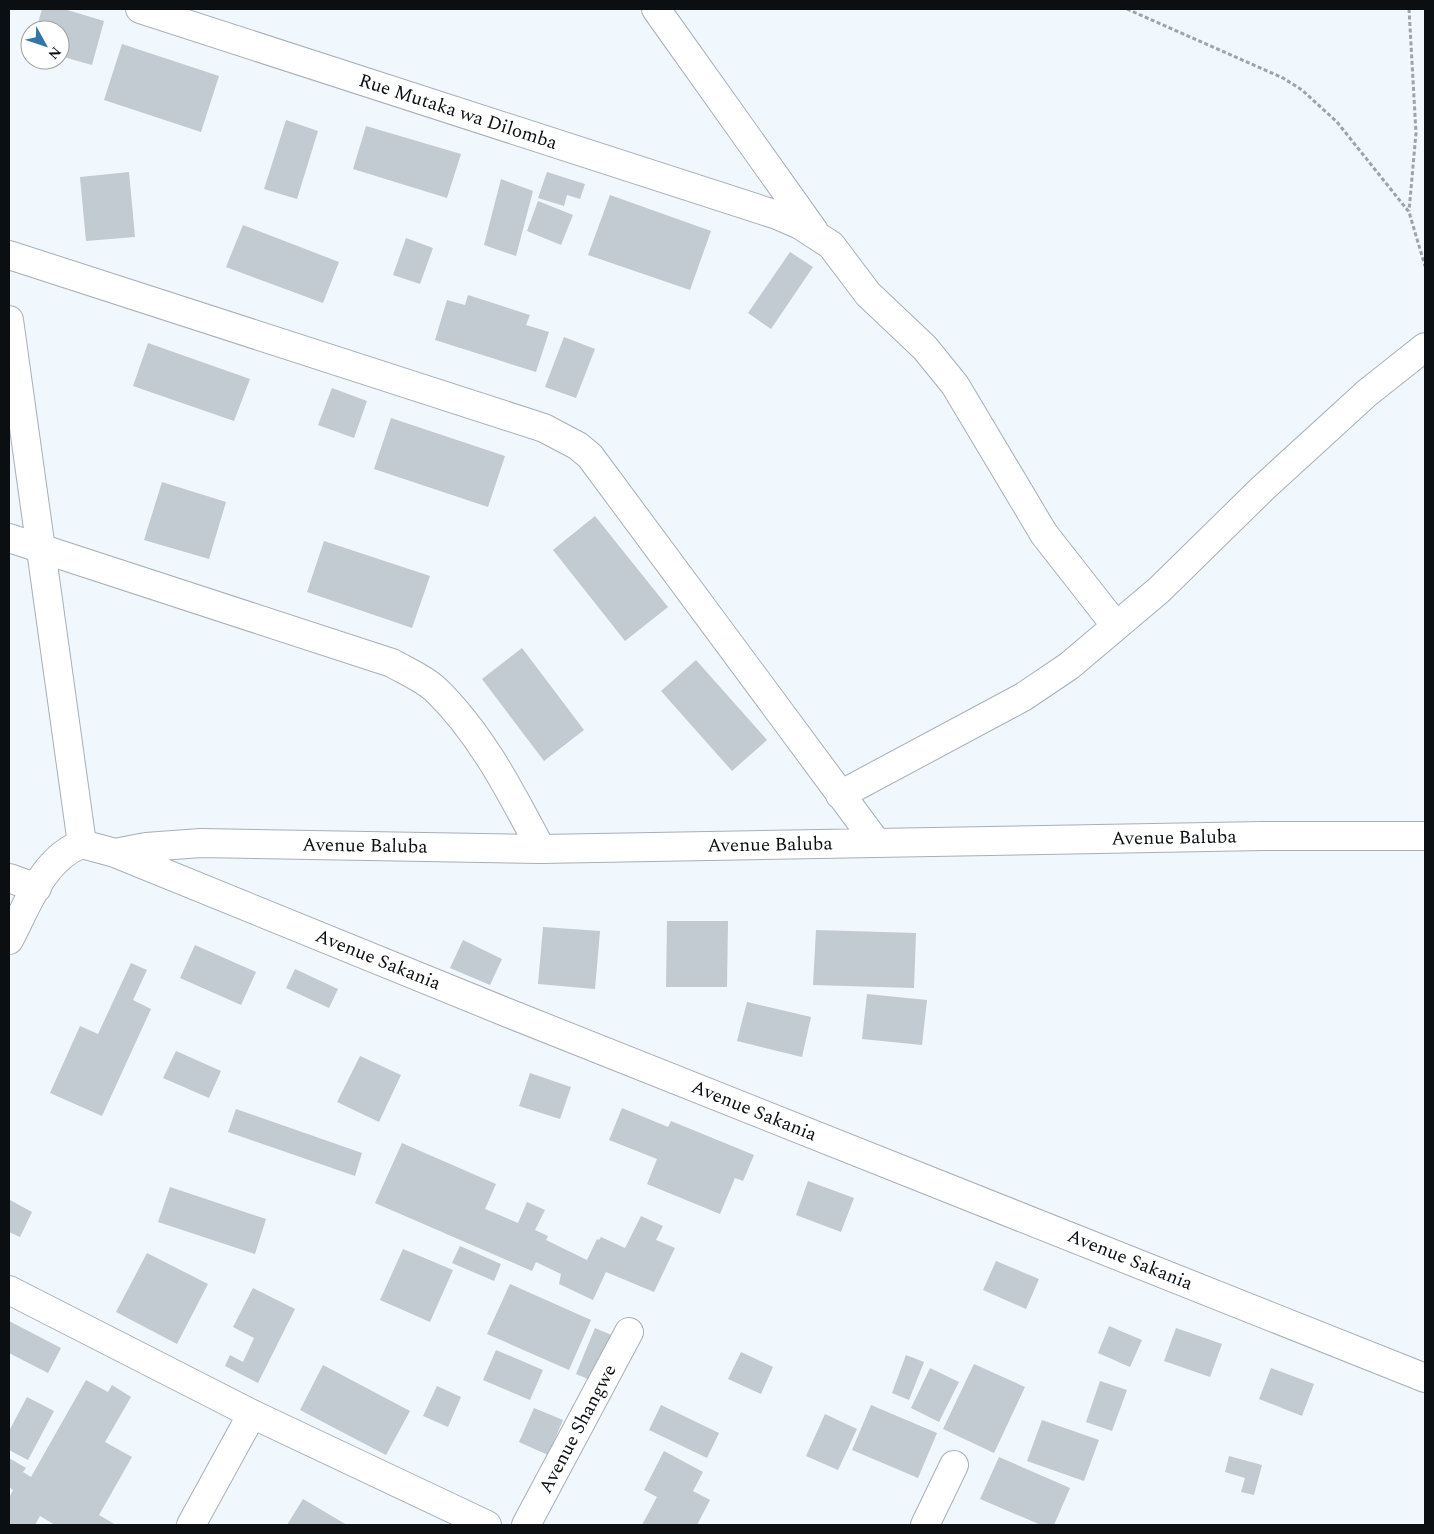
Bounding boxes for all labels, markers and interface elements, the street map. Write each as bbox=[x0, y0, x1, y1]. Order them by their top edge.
north arrow bbox=[20, 20, 70, 70]
text: N bbox=[43, 42, 66, 64]
street label: Rue Mutaka wa Dilomba bbox=[355, 66, 562, 158]
street label: Avenue Baluba bbox=[1111, 822, 1238, 854]
street label: Avenue Baluba bbox=[707, 829, 834, 861]
street label: Avenue Baluba bbox=[302, 830, 429, 862]
street label: Avenue Sakania bbox=[311, 922, 446, 999]
street label: Avenue Sakania bbox=[687, 1073, 822, 1150]
street label: Avenue Sakania bbox=[1063, 1222, 1198, 1299]
street label: Avenue Shangwe bbox=[532, 1359, 624, 1499]

